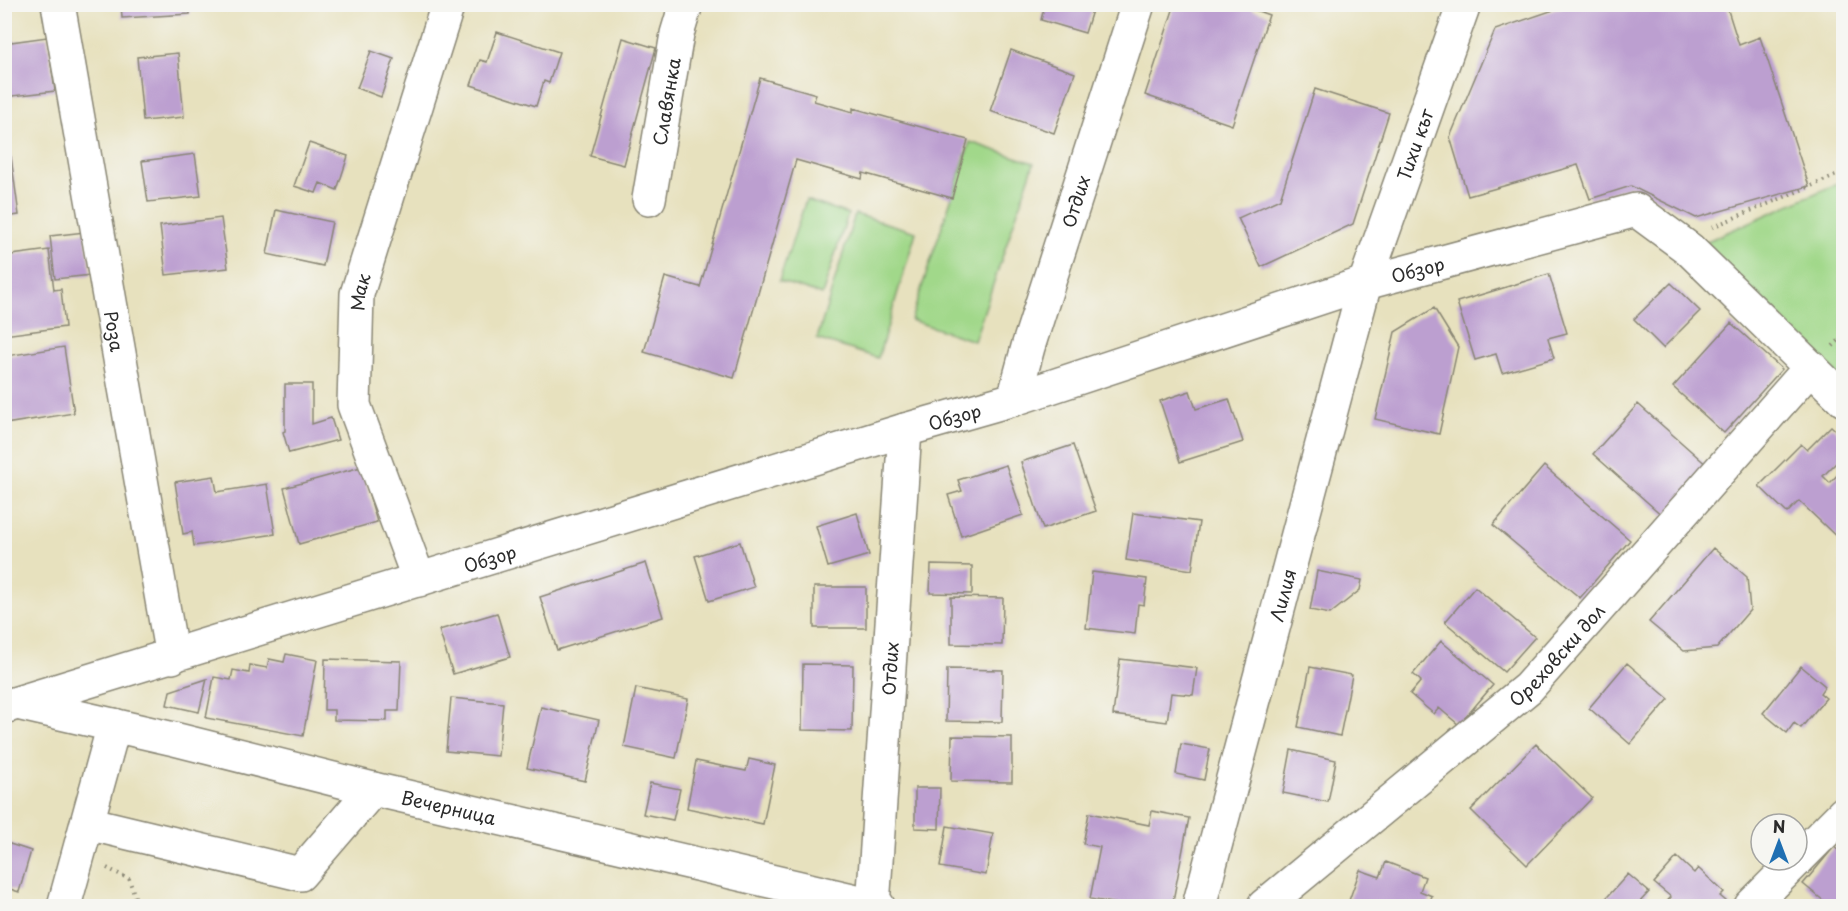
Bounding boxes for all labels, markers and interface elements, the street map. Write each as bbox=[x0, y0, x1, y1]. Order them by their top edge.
street label: Славянка bbox=[645, 55, 686, 147]
street label: Тихи кът bbox=[1389, 104, 1440, 184]
street label: Отдих bbox=[1054, 171, 1096, 231]
street label: Обзор bbox=[1388, 249, 1447, 289]
street label: Мак bbox=[343, 269, 376, 311]
street label: Роза bbox=[98, 309, 132, 354]
street label: Обзор bbox=[925, 396, 984, 436]
street label: Обзор bbox=[460, 537, 519, 579]
street label: Лилия bbox=[1262, 565, 1302, 624]
street label: Ореховски дол bbox=[1503, 597, 1610, 712]
street label: Отдих bbox=[874, 641, 904, 696]
street label: Вечерница bbox=[399, 783, 500, 831]
north arrow bbox=[1749, 812, 1809, 872]
text: N bbox=[1773, 814, 1785, 838]

